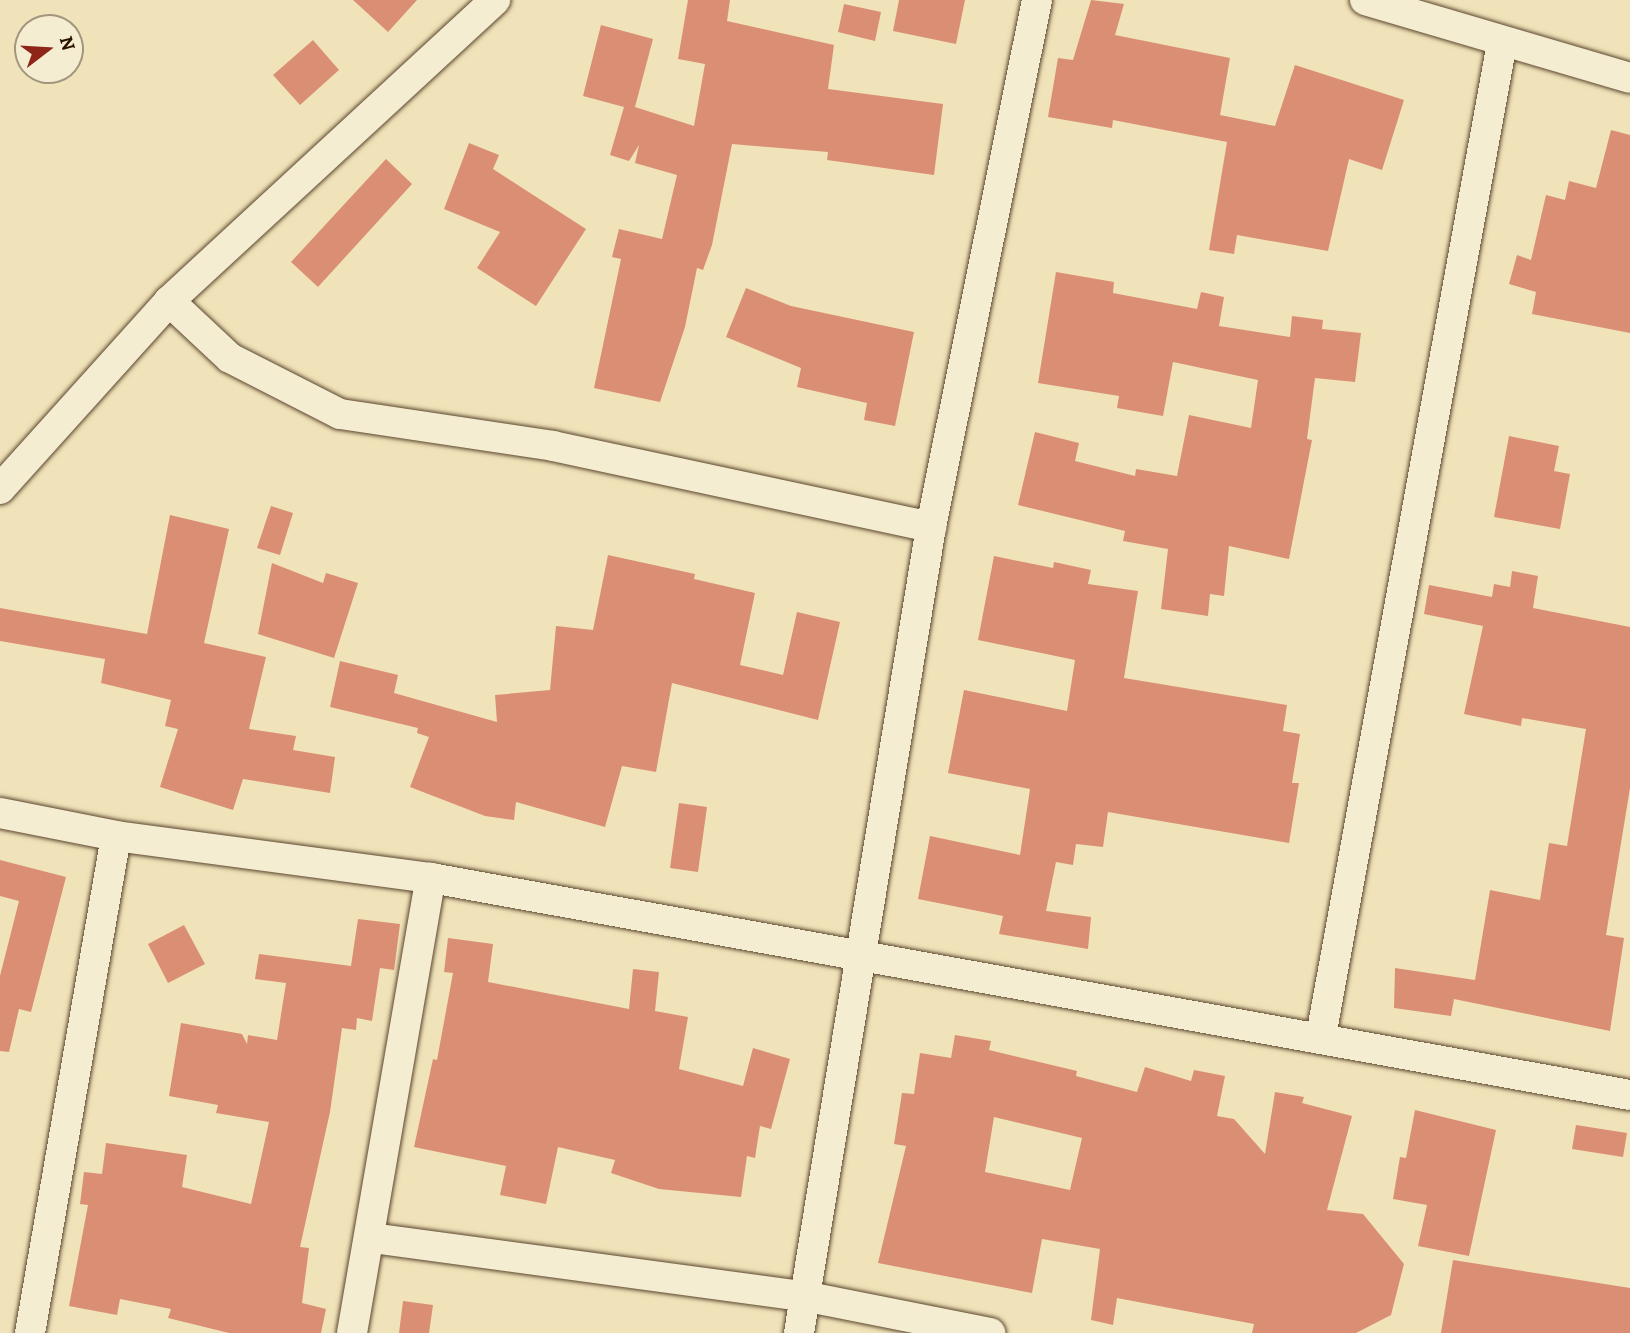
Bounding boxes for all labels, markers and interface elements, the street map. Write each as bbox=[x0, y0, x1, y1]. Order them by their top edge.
north arrow bbox=[14, 14, 84, 84]
text: N bbox=[53, 33, 82, 54]

